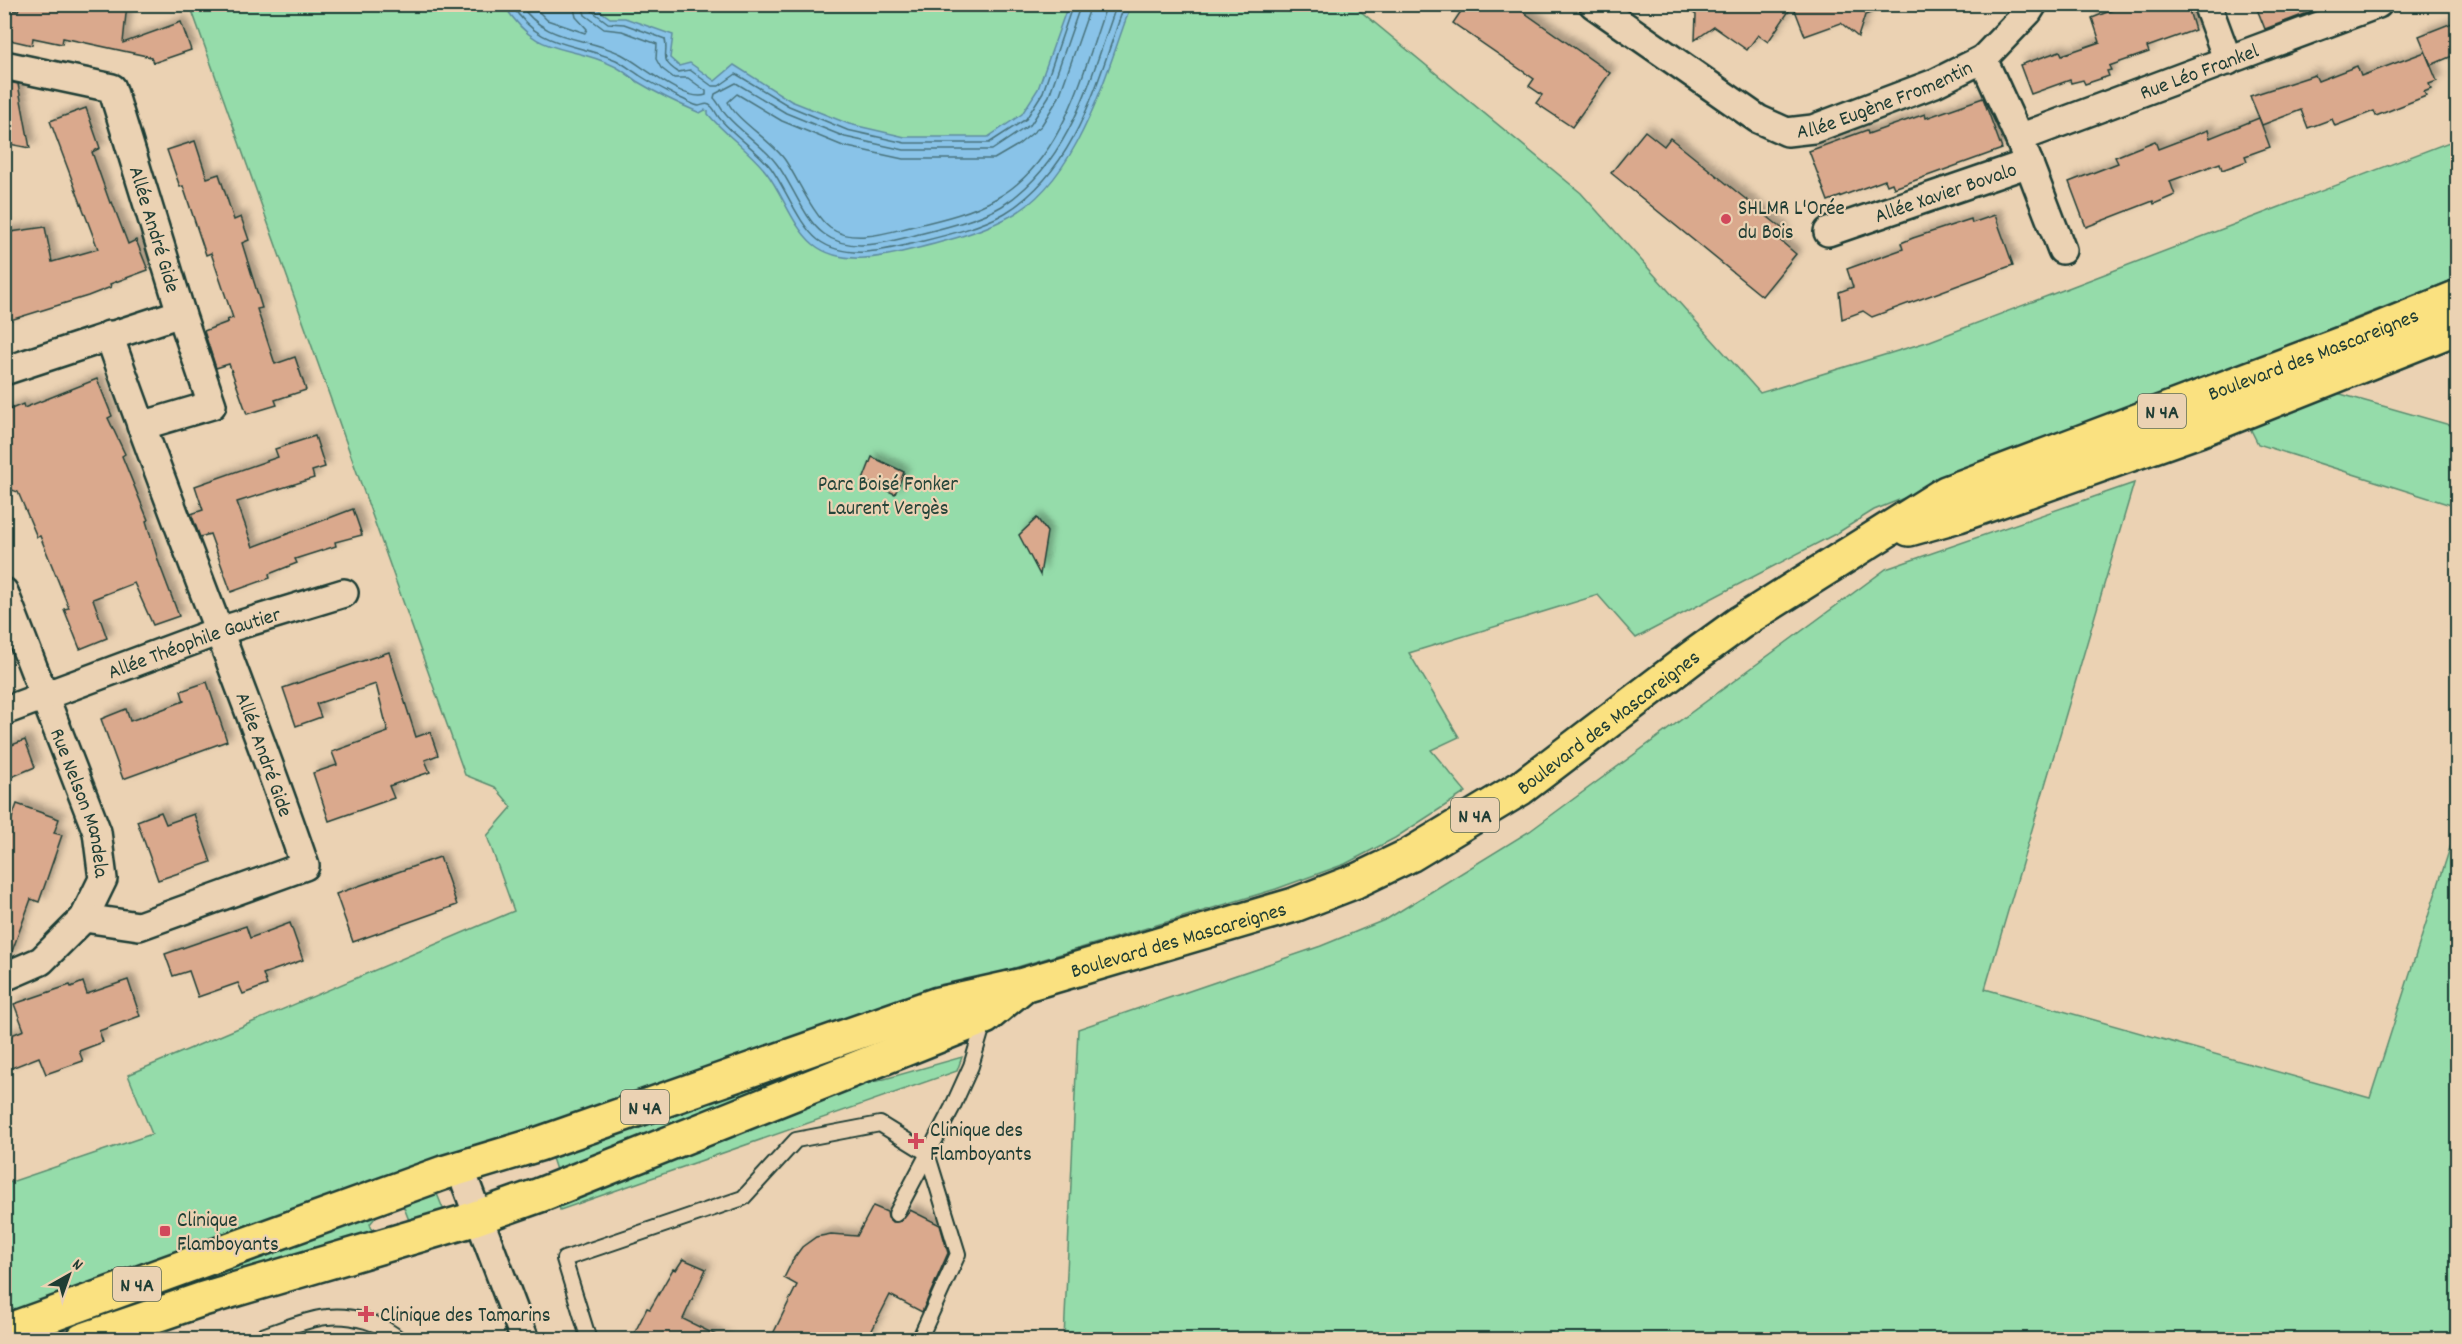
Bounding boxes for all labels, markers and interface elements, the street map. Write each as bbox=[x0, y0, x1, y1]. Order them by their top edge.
street label: Rue Léo Frankel bbox=[2136, 38, 2264, 110]
street label: Allée Eugène Fromentin bbox=[1795, 54, 1979, 149]
street label: Allée Xavier Bovalo bbox=[1871, 156, 2021, 233]
street label: Allée André Gide bbox=[119, 163, 186, 297]
place label: SHLMR L'Orée du Bois bbox=[1738, 195, 1845, 249]
marker: SHLMR L'Orée du Bois bbox=[1719, 212, 1733, 226]
street label: Boulevard des Mascareignes bbox=[2204, 302, 2424, 411]
road number: N 4A bbox=[2138, 394, 2186, 428]
park label: Parc Boisé Fonker Laurent Vergès bbox=[818, 471, 958, 525]
street label: Allée Théophile Gautier bbox=[104, 601, 285, 689]
street label: Boulevard des Mascareignes bbox=[1512, 644, 1708, 804]
street label: Allée André Gide bbox=[226, 688, 299, 822]
street label: Rue Nelson Mandela bbox=[40, 724, 115, 881]
road number: N 4A bbox=[1451, 798, 1499, 832]
street label: Boulevard des Mascareignes bbox=[1068, 896, 1291, 988]
road number: N 4A bbox=[621, 1090, 669, 1124]
place label: Clinique des Flamboyants bbox=[930, 1117, 1032, 1171]
marker: Clinique des Flamboyants bbox=[907, 1132, 925, 1150]
place label: Clinique Flamboyants bbox=[177, 1207, 279, 1261]
marker: Clinique Flamboyants bbox=[158, 1224, 172, 1238]
north arrow bbox=[39, 1245, 99, 1305]
text: N bbox=[67, 1254, 88, 1277]
road number: N 4A bbox=[113, 1267, 161, 1301]
place label: Clinique des Tamarins bbox=[380, 1302, 551, 1332]
marker: Clinique des Tamarins bbox=[357, 1305, 375, 1323]

